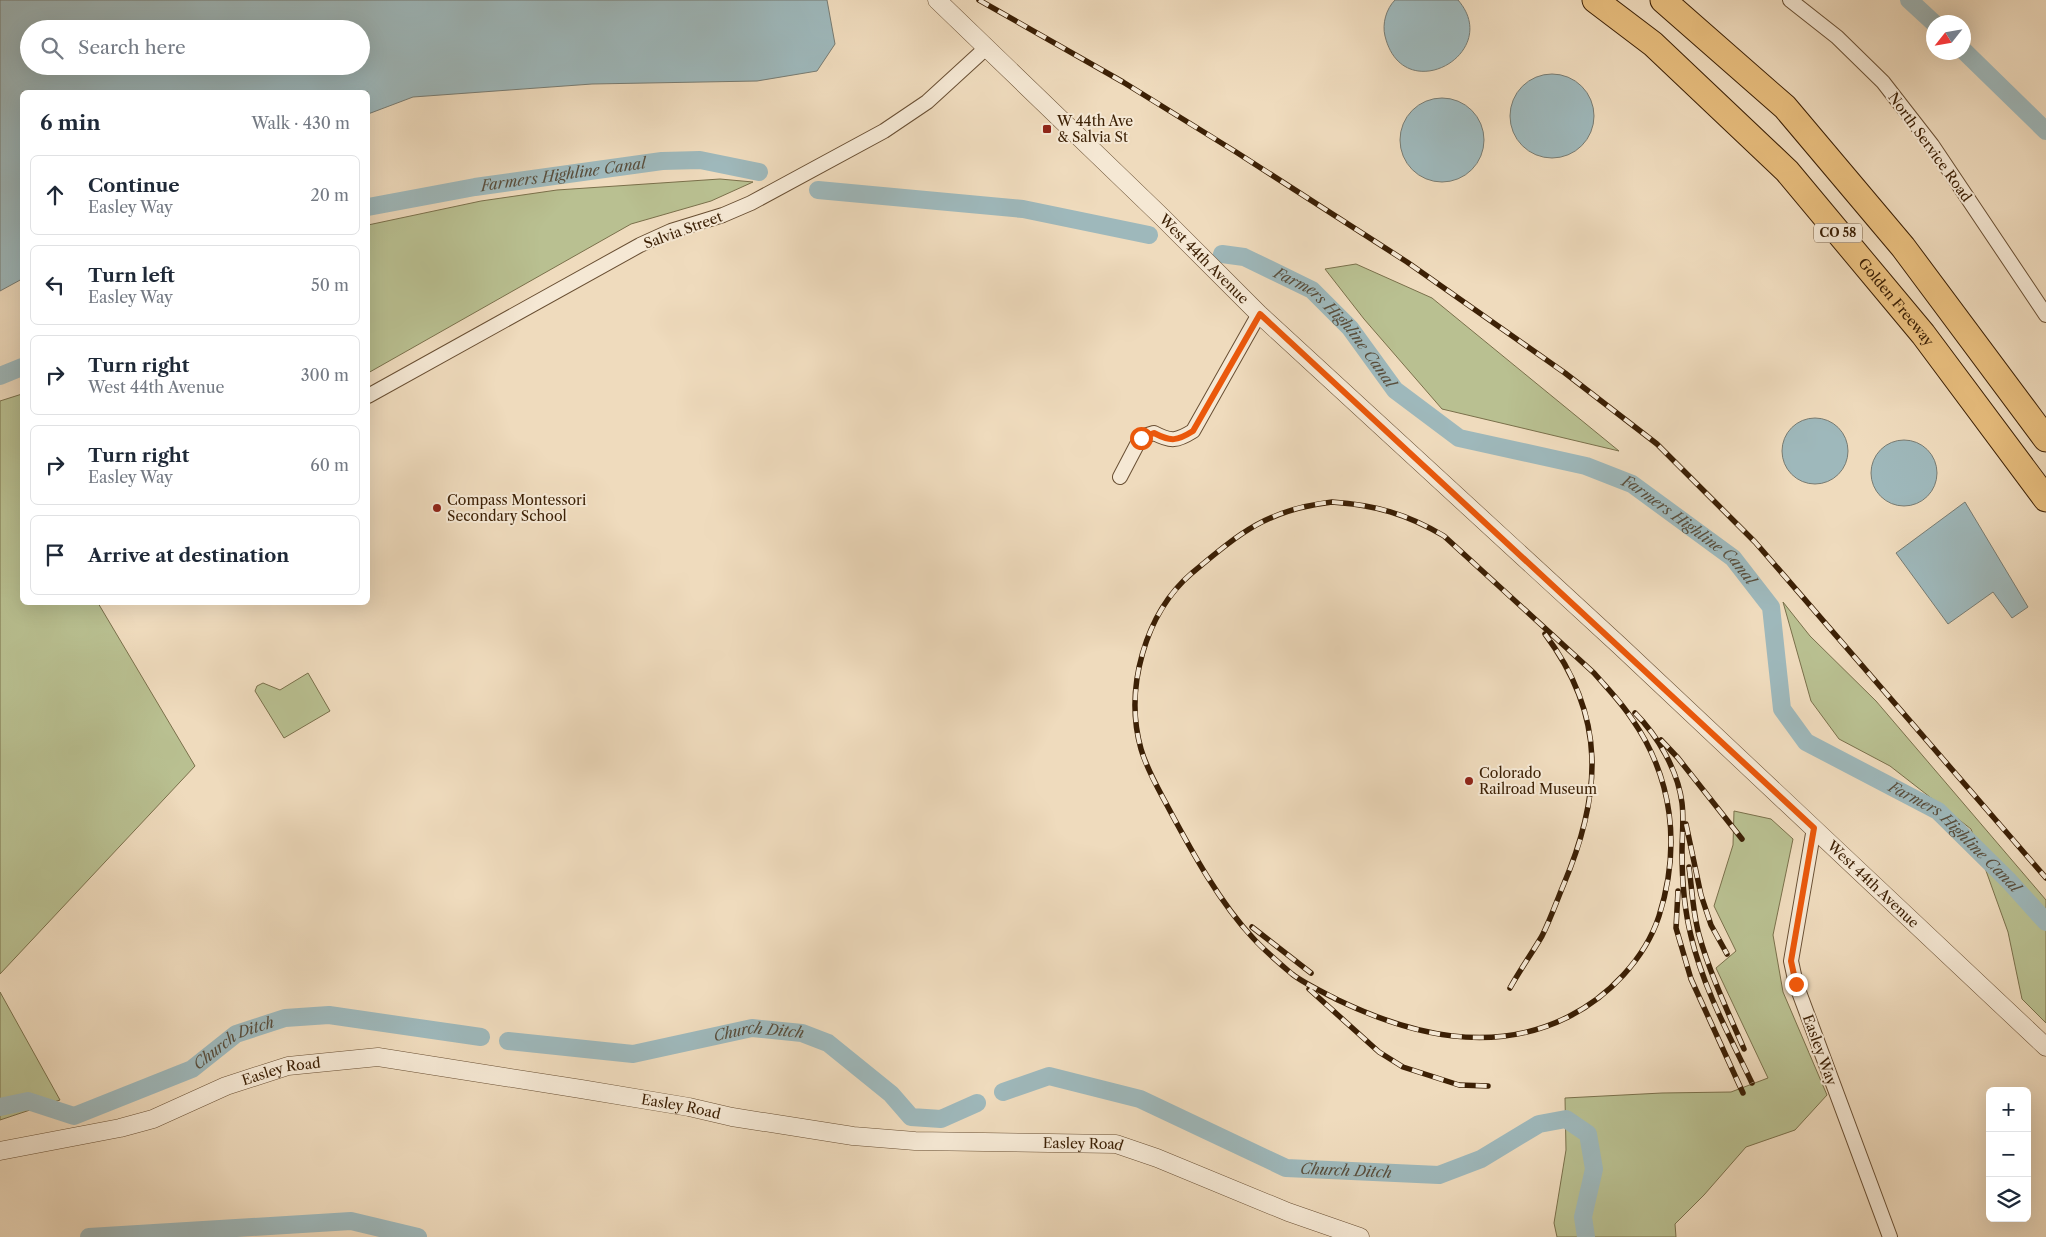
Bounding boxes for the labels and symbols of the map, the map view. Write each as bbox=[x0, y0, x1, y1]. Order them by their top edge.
north arrow bbox=[1926, 15, 1971, 60]
street label: North Service Road bbox=[1884, 89, 1976, 206]
place label: W 44th Ave & Salvia St bbox=[1056, 112, 1133, 146]
marker: W 44th Ave & Salvia St bbox=[1041, 123, 1053, 135]
water label: Farmers Highline Canal bbox=[478, 153, 649, 195]
street label: Salvia Street bbox=[641, 207, 725, 253]
street label: West 44th Avenue bbox=[1155, 210, 1253, 308]
road number: CO 58 bbox=[1814, 224, 1862, 242]
street label: Golden Freeway bbox=[1854, 254, 1938, 350]
water label: Farmers Highline Canal bbox=[1270, 263, 1402, 393]
route start bbox=[1130, 427, 1153, 450]
water label: Farmers Highline Canal bbox=[1619, 471, 1762, 590]
place label: Compass Montessori Secondary School bbox=[447, 491, 586, 525]
marker: Compass Montessori Secondary School bbox=[431, 502, 443, 514]
place label: Colorado Railroad Museum bbox=[1479, 764, 1597, 798]
marker: Colorado Railroad Museum bbox=[1463, 775, 1475, 787]
water label: Farmers Highline Canal bbox=[1885, 776, 2026, 898]
street label: West 44th Avenue bbox=[1823, 836, 1923, 932]
route end bbox=[1785, 973, 1808, 996]
water label: Church Ditch bbox=[189, 1012, 276, 1073]
street label: Easley Way bbox=[1799, 1012, 1841, 1088]
water label: Church Ditch bbox=[711, 1018, 805, 1045]
street label: Easley Road bbox=[240, 1054, 322, 1089]
street label: Easley Road bbox=[640, 1090, 723, 1123]
street label: Easley Road bbox=[1043, 1134, 1126, 1155]
water label: Church Ditch bbox=[1300, 1159, 1392, 1182]

